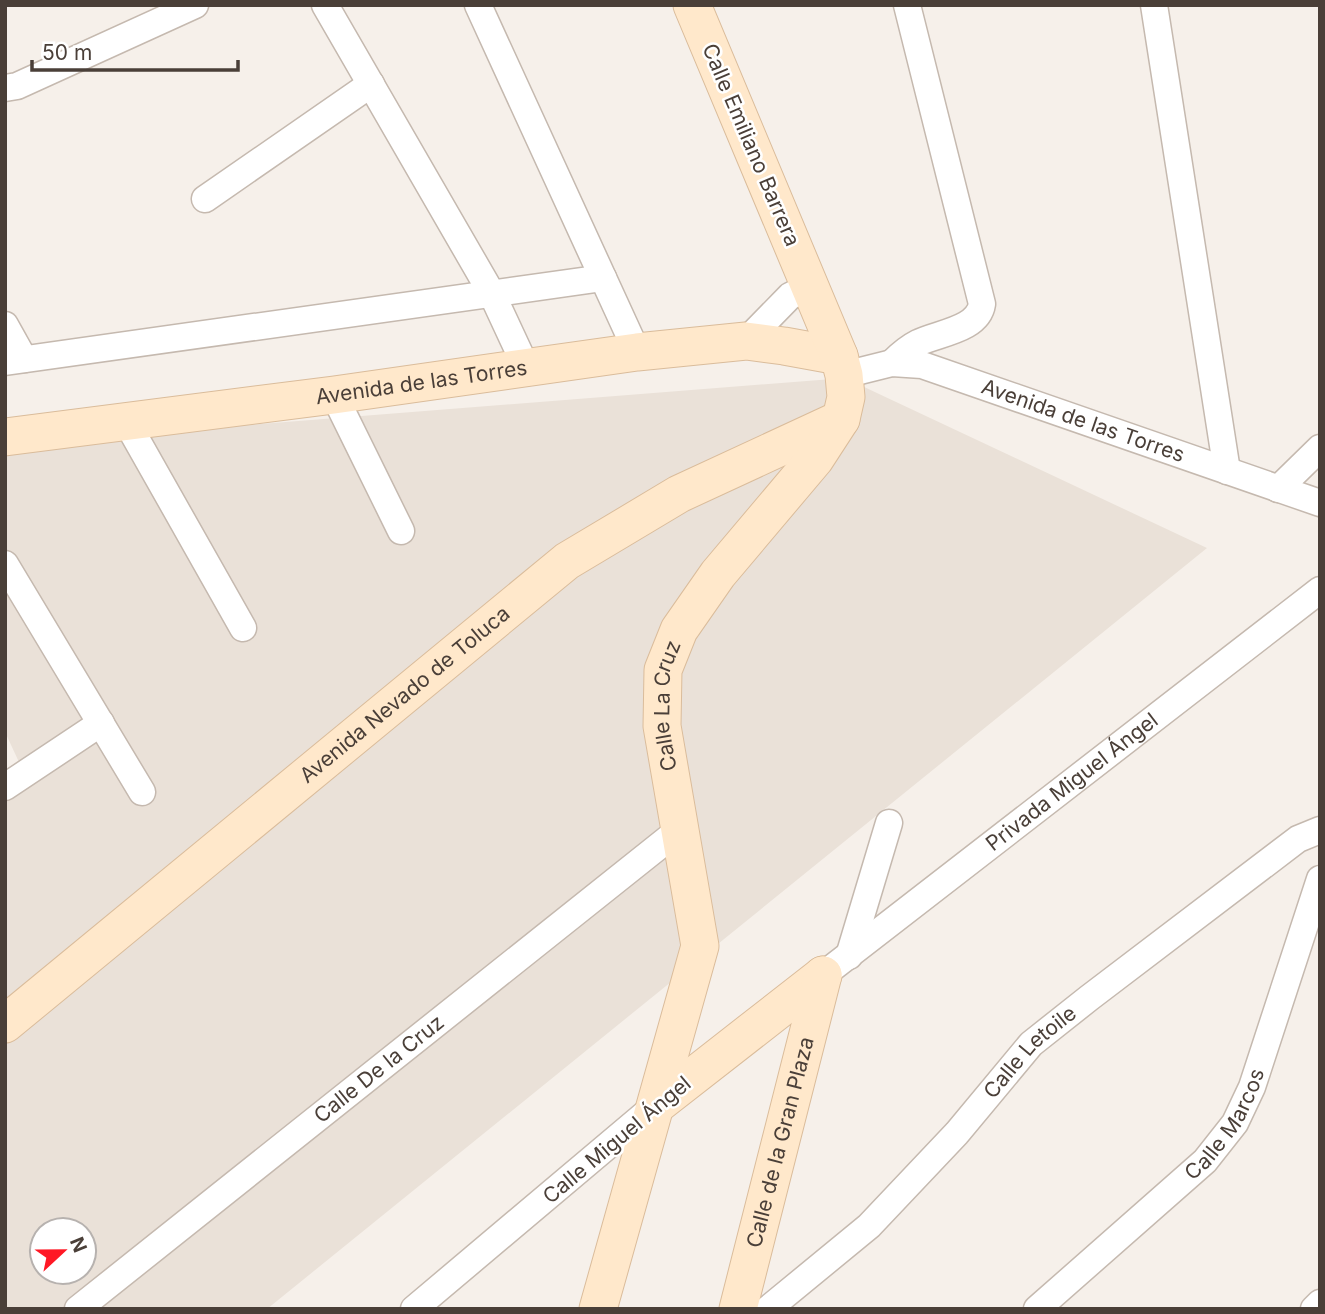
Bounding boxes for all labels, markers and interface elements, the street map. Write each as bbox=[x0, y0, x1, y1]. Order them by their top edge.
scale bar bbox=[32, 28, 238, 72]
text: 50 m bbox=[42, 40, 92, 65]
street label: Calle Emiliano Barrera bbox=[697, 40, 805, 250]
street label: Avenida de las Torres bbox=[314, 355, 529, 409]
street label: Avenida de las Torres bbox=[978, 374, 1188, 467]
street label: Avenida Nevado de Toluca bbox=[295, 601, 514, 788]
street label: Calle La Cruz bbox=[648, 637, 686, 773]
street label: Privada Miguel Ángel bbox=[981, 707, 1163, 856]
street label: Calle Letoile bbox=[978, 1000, 1081, 1103]
street label: Calle De la Cruz bbox=[309, 1009, 449, 1128]
street label: Calle de la Gran Plaza bbox=[741, 1034, 819, 1250]
street label: Calle Marcos bbox=[1179, 1065, 1269, 1185]
street label: Calle Miguel Ángel bbox=[537, 1070, 696, 1209]
north arrow bbox=[28, 1216, 98, 1286]
text: N bbox=[65, 1234, 92, 1256]

